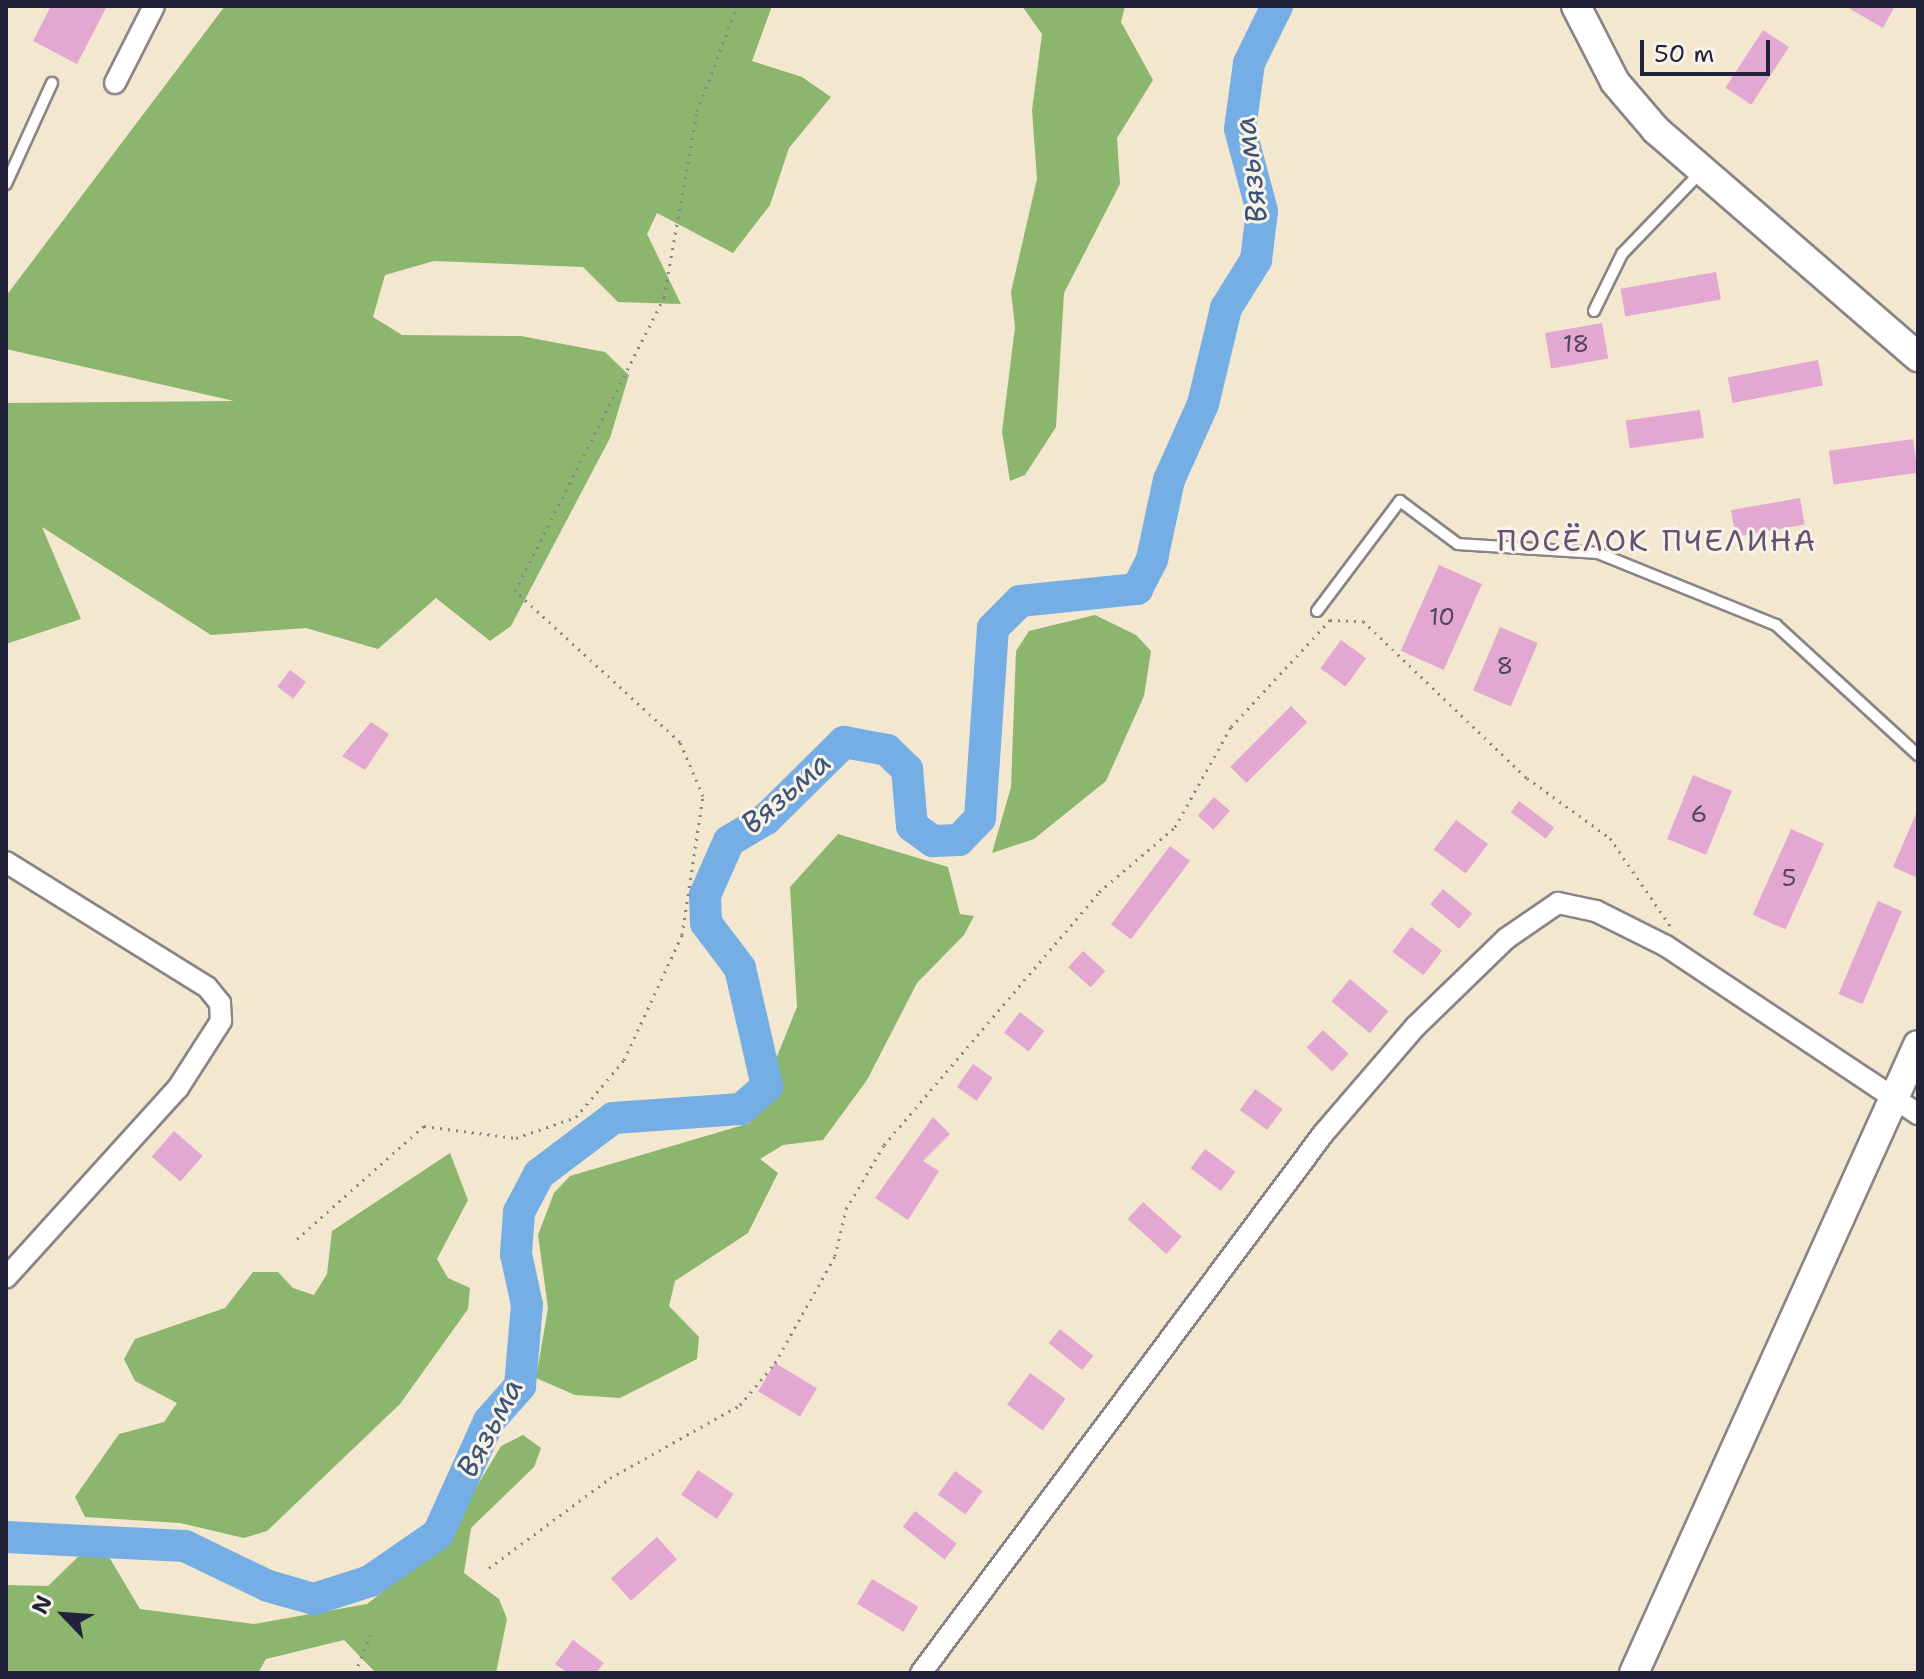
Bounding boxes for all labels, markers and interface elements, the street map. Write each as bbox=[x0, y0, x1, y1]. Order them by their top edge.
scale bar bbox=[1644, 24, 1774, 74]
text: 50 m bbox=[1654, 38, 1714, 70]
water label: Вязьма bbox=[1227, 115, 1275, 225]
house number: 18 bbox=[1563, 331, 1589, 359]
district label: ПОСЁЛОК ПЧЕЛИНА bbox=[1497, 523, 1817, 559]
house number: 10 bbox=[1429, 604, 1455, 632]
house number: 8 bbox=[1497, 653, 1513, 681]
water label: Вязьма bbox=[734, 744, 838, 842]
house number: 6 bbox=[1691, 801, 1707, 829]
house number: 5 bbox=[1782, 865, 1796, 893]
water label: Вязьма bbox=[449, 1372, 531, 1484]
north arrow bbox=[24, 1575, 104, 1655]
text: N bbox=[25, 1591, 59, 1619]

